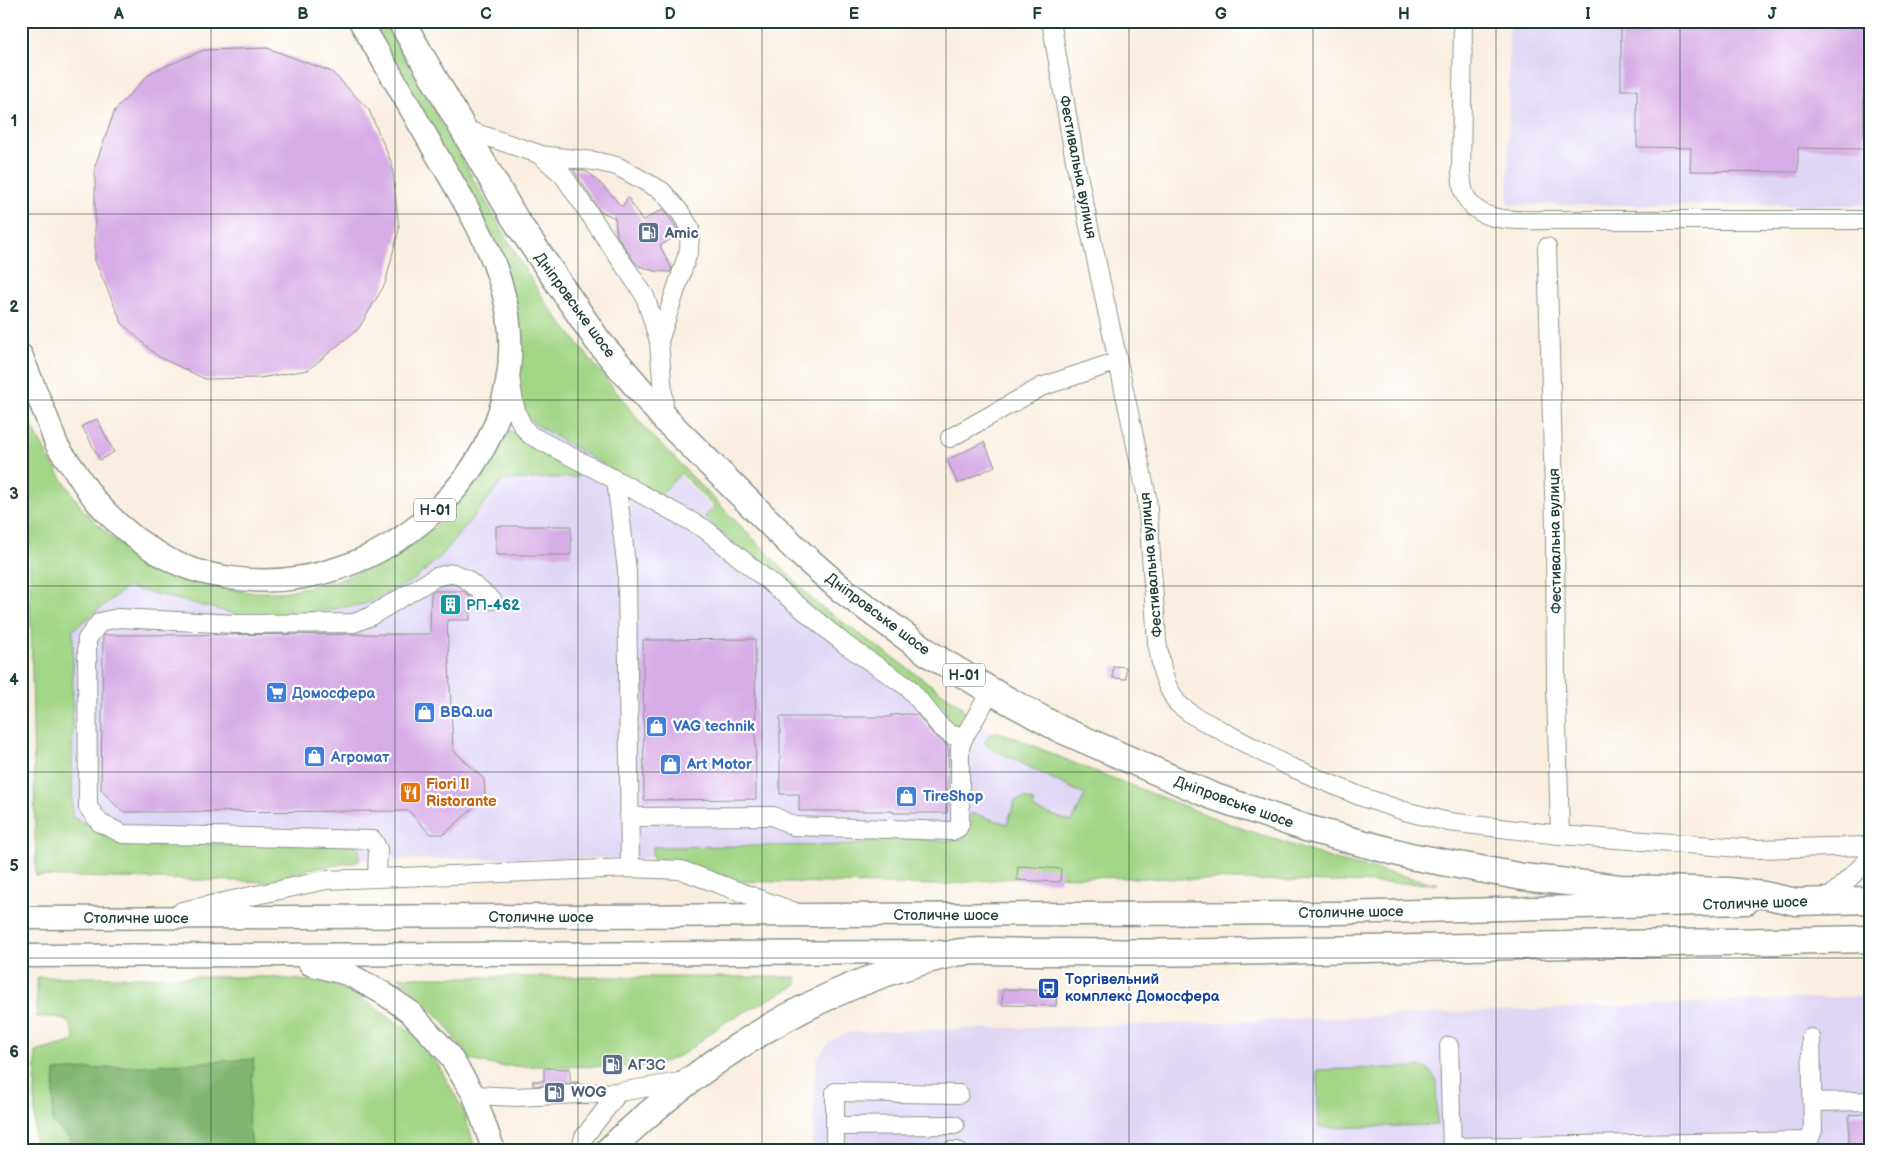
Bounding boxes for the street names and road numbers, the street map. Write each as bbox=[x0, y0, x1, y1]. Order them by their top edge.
street label: Фестивальна вулиця bbox=[1054, 94, 1101, 240]
street label: Дніпровське шосе bbox=[530, 249, 619, 362]
street label: Фестивальна вулиця bbox=[1545, 468, 1566, 614]
street label: Фестивальна вулиця bbox=[1136, 492, 1167, 638]
road number: Н-01 bbox=[414, 498, 456, 522]
street label: Дніпровське шосе bbox=[822, 569, 934, 660]
road number: Н-01 bbox=[943, 664, 985, 686]
street label: Дніпровське шосе bbox=[1171, 772, 1296, 833]
street label: Столичне шосе bbox=[1702, 892, 1808, 915]
street label: Столичне шосе bbox=[1298, 902, 1404, 923]
street label: Столичне шосе bbox=[893, 906, 999, 925]
street label: Столичне шосе bbox=[488, 908, 594, 927]
street label: Столичне шосе bbox=[83, 909, 189, 928]

